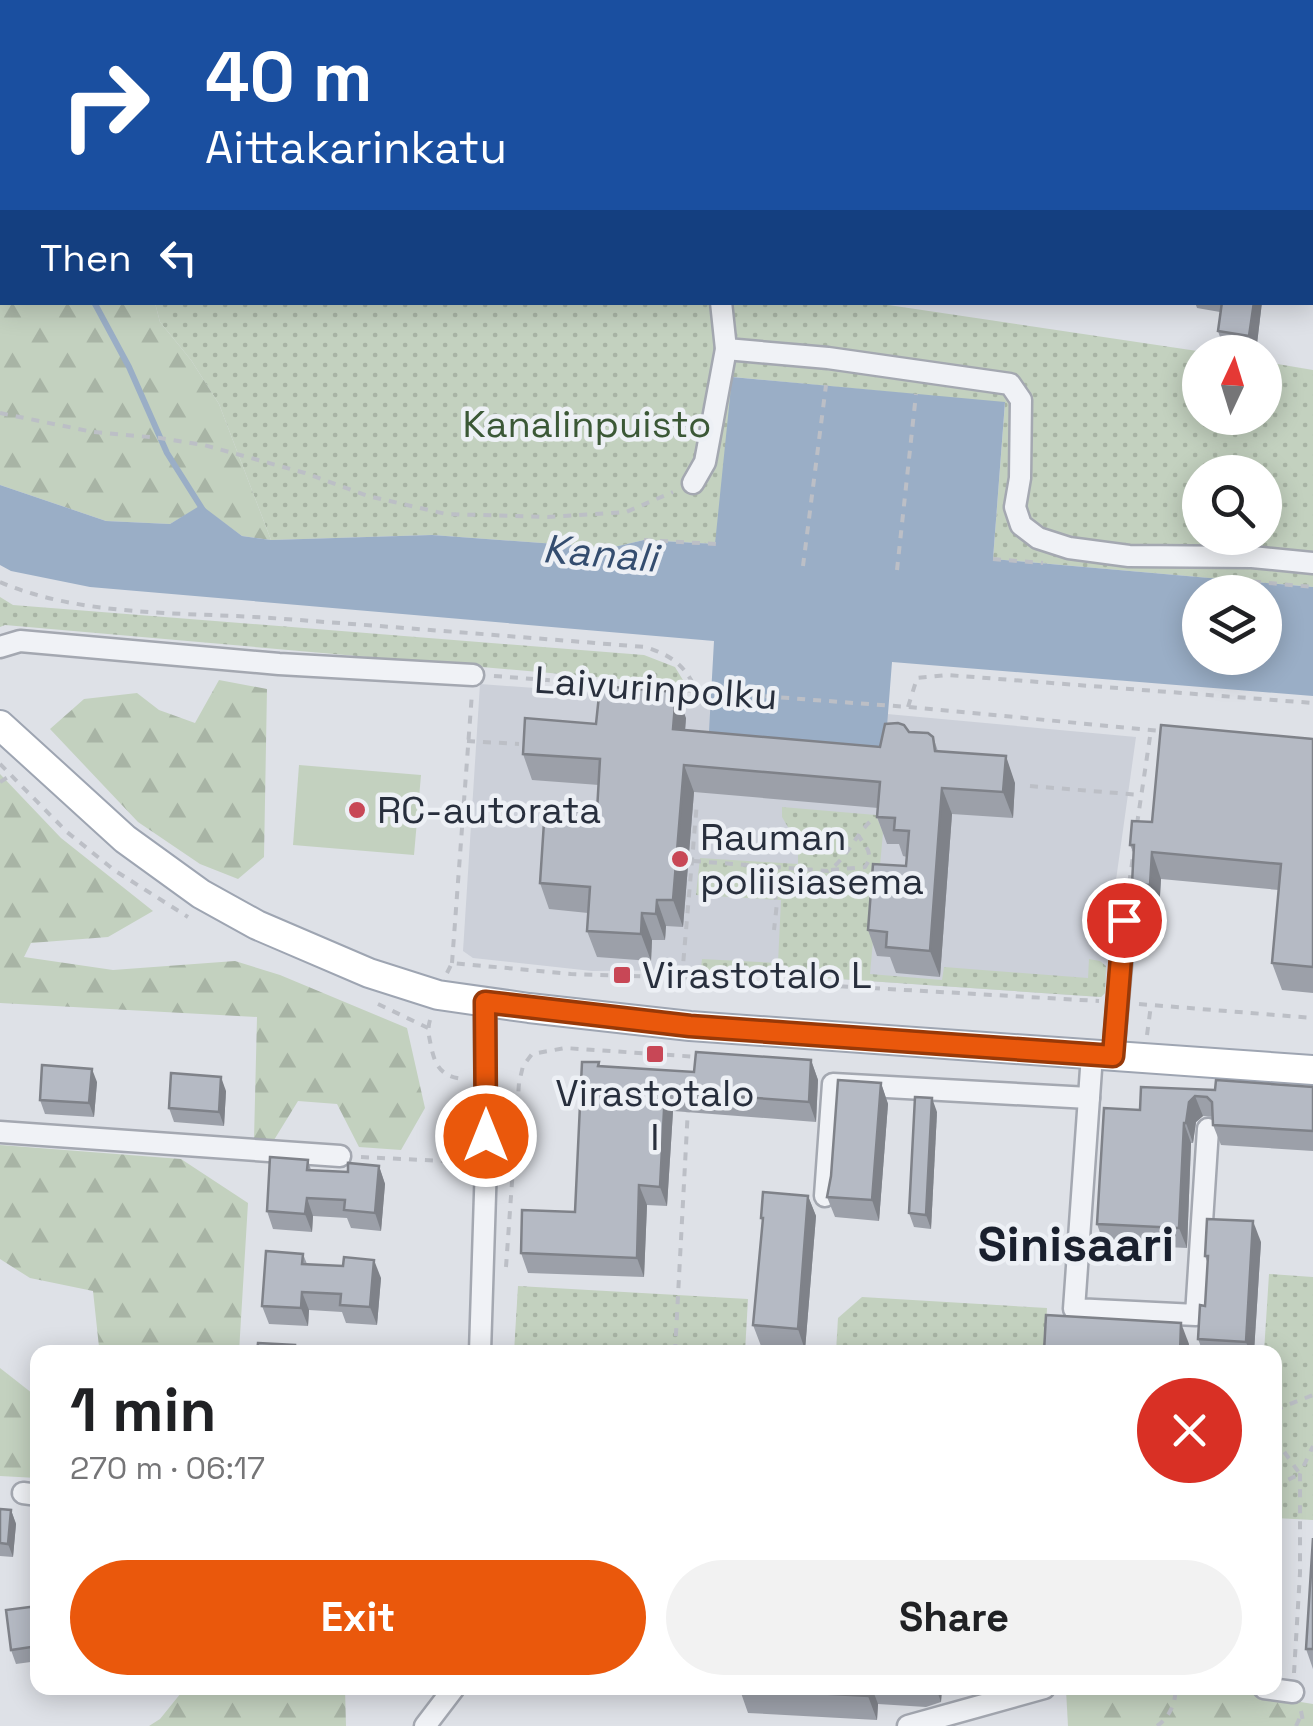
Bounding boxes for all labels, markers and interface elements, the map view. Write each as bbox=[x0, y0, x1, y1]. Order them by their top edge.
text: 40 m bbox=[205, 32, 372, 121]
icon: right bbox=[40, 40, 170, 170]
text: Aittakarinkatu bbox=[205, 119, 507, 176]
icon: left bbox=[151, 230, 206, 285]
text: Then bbox=[40, 234, 131, 282]
north arrow bbox=[1182, 335, 1282, 435]
map controls bbox=[1182, 335, 1282, 675]
park label: Kanalinpuisto bbox=[463, 400, 712, 448]
button: search bbox=[1182, 455, 1282, 555]
water label: Kanali bbox=[541, 523, 663, 584]
button: layers bbox=[1182, 575, 1282, 675]
street label: Laivurinpolku bbox=[533, 656, 779, 720]
place label: RC-autorata bbox=[377, 786, 601, 834]
marker: RC-autorata bbox=[346, 799, 368, 821]
place label: Rauman poliisiasema bbox=[700, 813, 924, 905]
marker: Rauman poliisiasema bbox=[669, 848, 691, 870]
pin bbox=[1082, 878, 1167, 963]
icon: arrive bbox=[1097, 893, 1152, 948]
place label: Virastotalo L bbox=[642, 951, 872, 999]
marker: Virastotalo L bbox=[611, 964, 633, 986]
marker: Virastotalo I bbox=[644, 1043, 666, 1065]
place label: Virastotalo I bbox=[555, 1069, 755, 1161]
position arrow bbox=[434, 1084, 538, 1188]
district label: Sinisaari bbox=[978, 1214, 1174, 1275]
text: 1 min bbox=[70, 1372, 217, 1449]
button: close bbox=[1137, 1378, 1242, 1483]
text: 270 m · 06:17 bbox=[70, 1448, 265, 1488]
button: Exit bbox=[70, 1560, 646, 1675]
button: Share bbox=[666, 1560, 1242, 1675]

